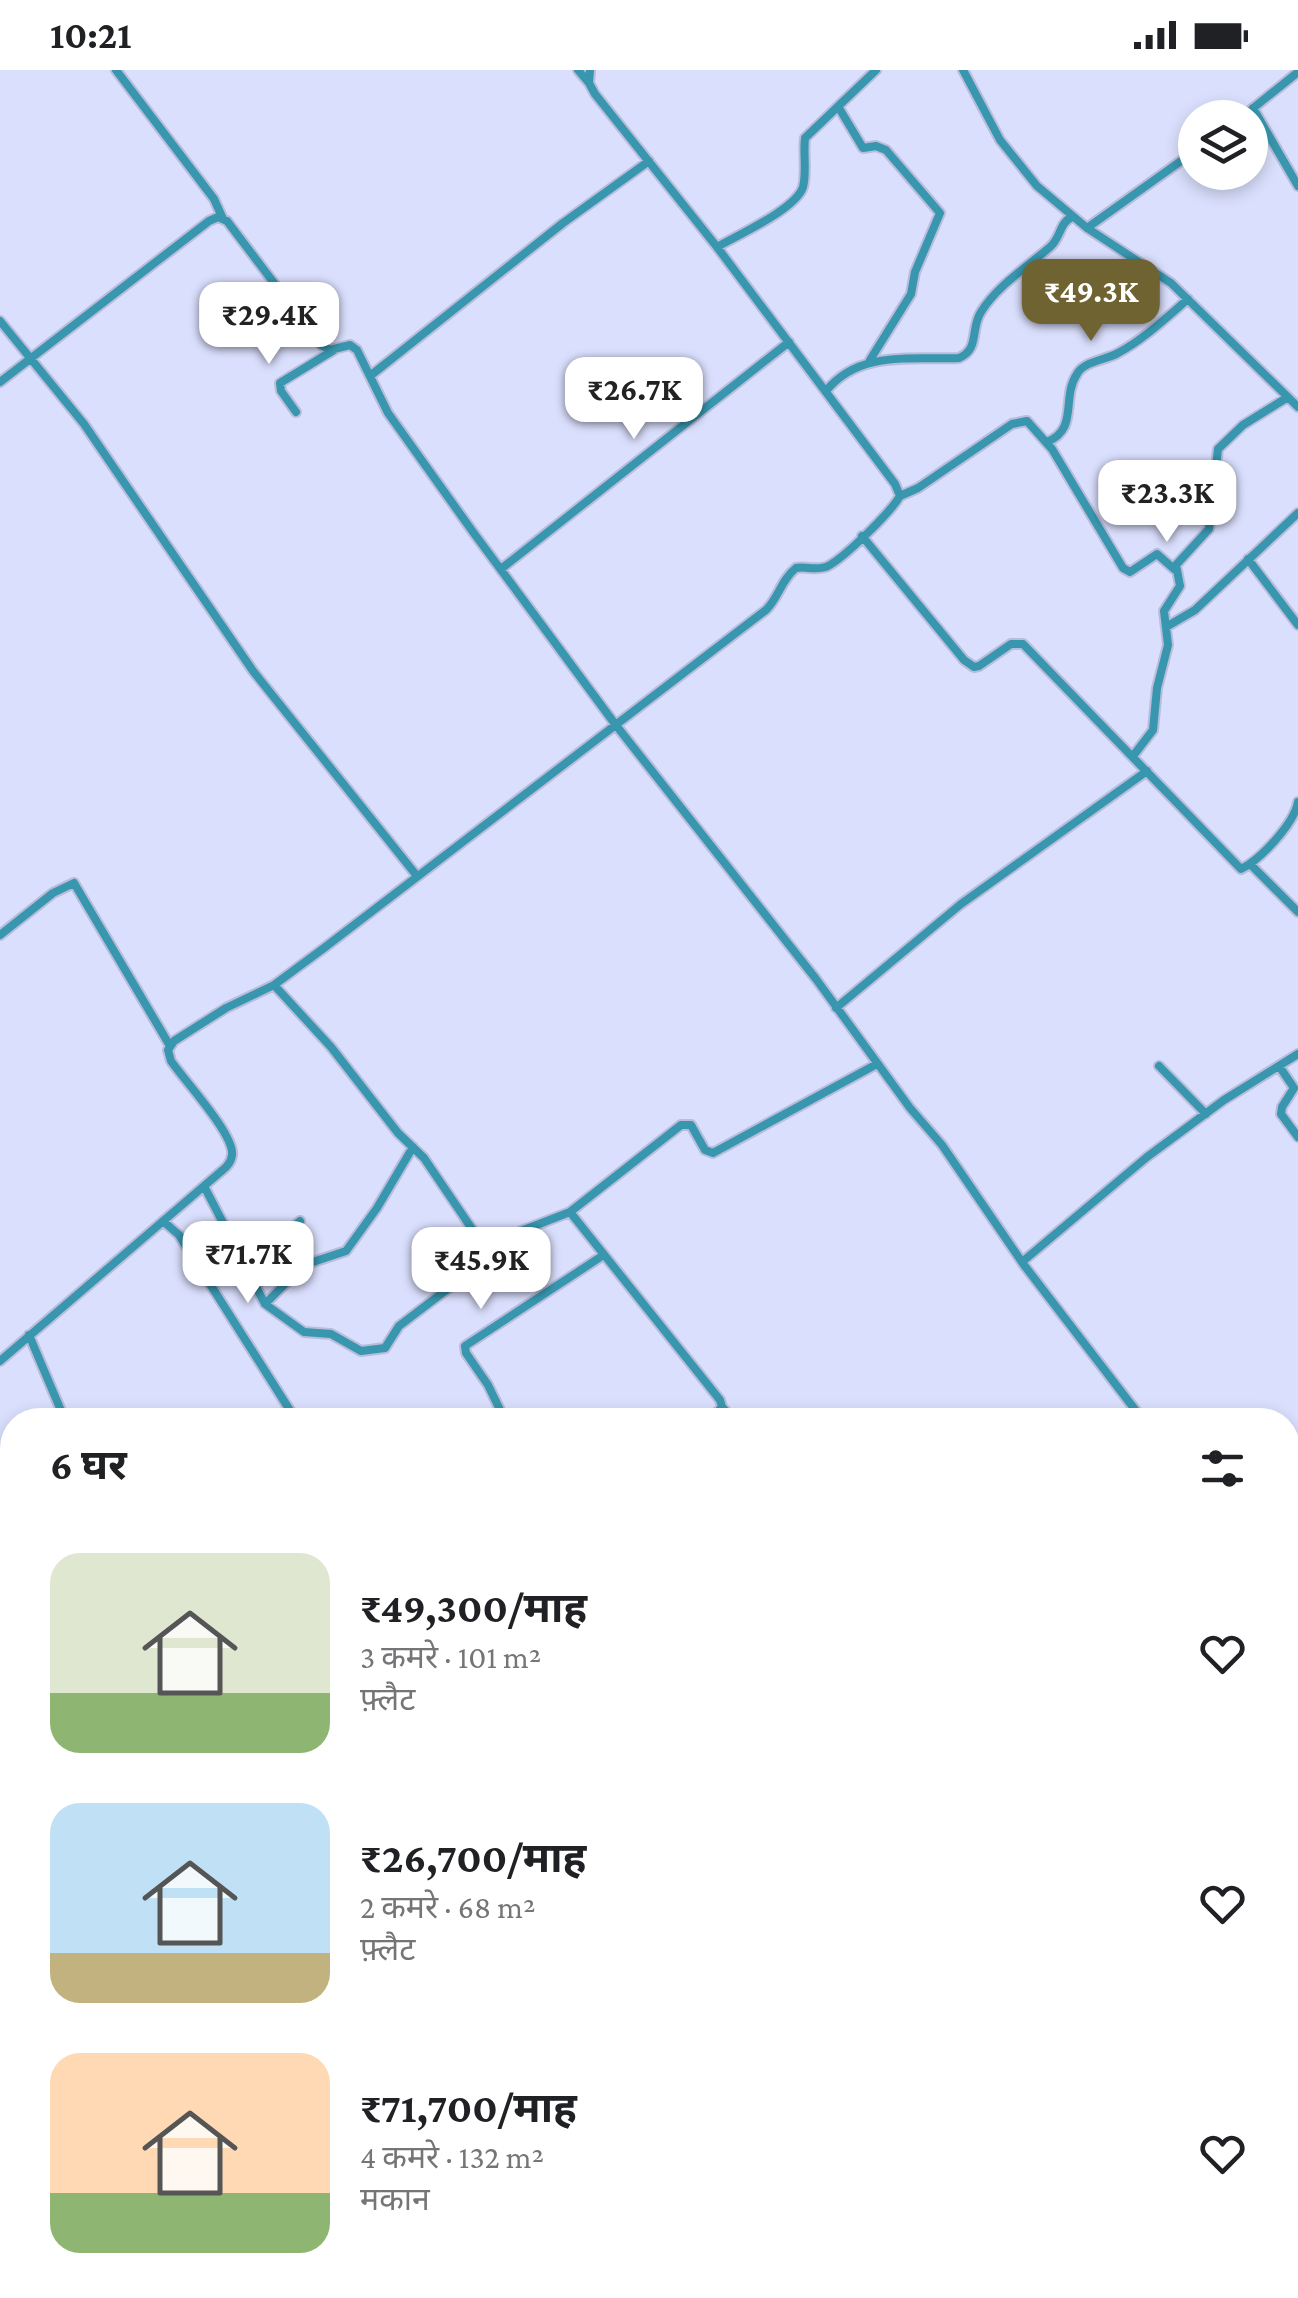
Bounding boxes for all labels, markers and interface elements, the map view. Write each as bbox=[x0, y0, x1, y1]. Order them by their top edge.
text: 10:21 bbox=[50, 14, 131, 56]
map controls bbox=[1178, 100, 1268, 190]
button: layers bbox=[1178, 100, 1268, 190]
pin: ₹49.3K bbox=[1010, 259, 1172, 344]
text: ₹49.3K bbox=[1044, 273, 1138, 309]
pin: ₹29.4K bbox=[188, 282, 350, 367]
text: ₹29.4K bbox=[221, 296, 317, 332]
pin: ₹26.7K bbox=[553, 357, 715, 442]
text: ₹26.7K bbox=[587, 371, 681, 407]
pin: ₹23.3K bbox=[1086, 460, 1248, 545]
text: ₹23.3K bbox=[1120, 474, 1214, 510]
pin: ₹71.7K bbox=[167, 1221, 329, 1306]
pin: ₹45.9K bbox=[400, 1227, 562, 1312]
text: ₹71.7K bbox=[205, 1235, 291, 1271]
text: ₹45.9K bbox=[434, 1241, 528, 1277]
text: 6 घर bbox=[50, 1441, 127, 1488]
icon: filters bbox=[1195, 1441, 1250, 1496]
text: ₹49,300/माह bbox=[360, 1584, 587, 1631]
icon: home bbox=[130, 1593, 250, 1713]
icon: heart bbox=[1195, 1626, 1250, 1681]
text: 3 कमरे · 101 m² bbox=[360, 1639, 541, 1675]
text: फ़्लैट bbox=[360, 1681, 415, 1717]
text: ₹26,700/माह bbox=[360, 1834, 586, 1881]
icon: home bbox=[130, 1843, 250, 1963]
icon: heart bbox=[1195, 1876, 1250, 1931]
text: 2 कमरे · 68 m² bbox=[360, 1889, 535, 1925]
text: फ़्लैट bbox=[360, 1931, 415, 1967]
text: ₹71,700/माह bbox=[360, 2084, 577, 2131]
icon: home bbox=[130, 2093, 250, 2213]
icon: heart bbox=[1195, 2126, 1250, 2181]
text: 4 कमरे · 132 m² bbox=[360, 2139, 544, 2175]
text: मकान bbox=[360, 2181, 430, 2217]

